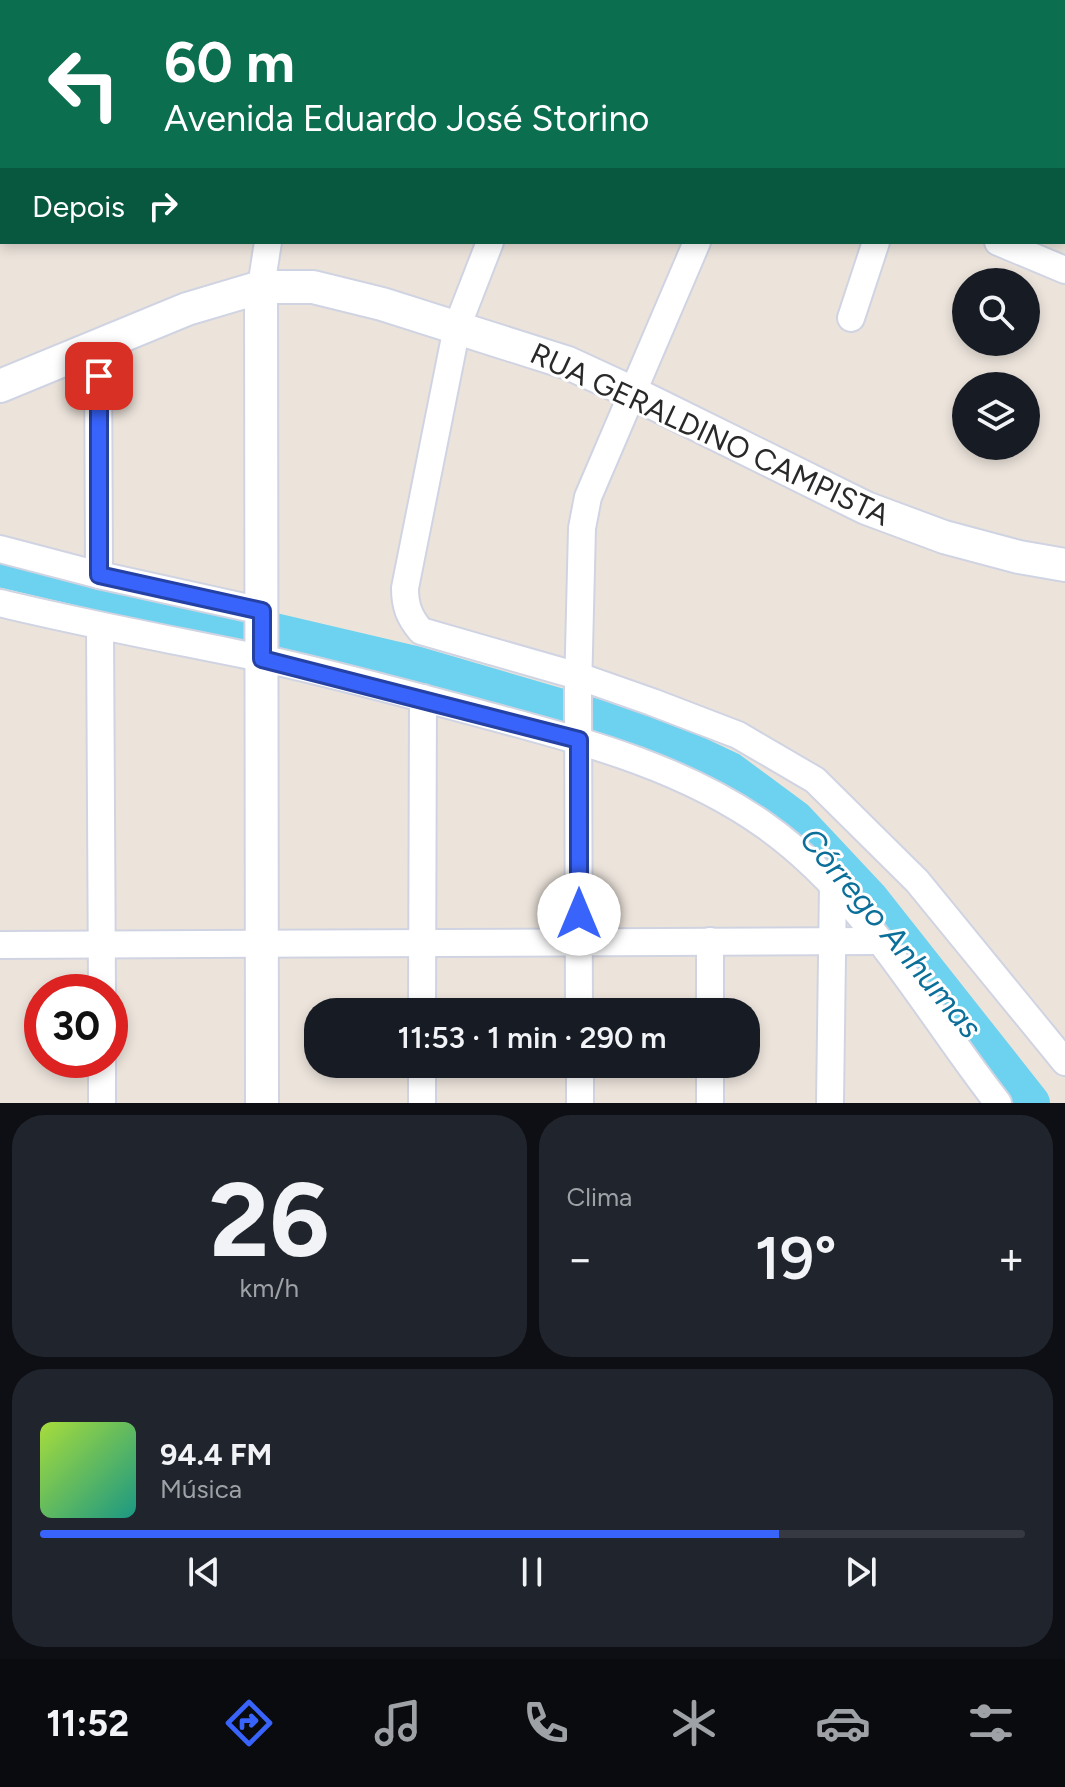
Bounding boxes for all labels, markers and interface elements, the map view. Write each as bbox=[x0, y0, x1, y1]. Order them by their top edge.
text: 60 m bbox=[164, 29, 295, 96]
icon: left bbox=[32, 32, 136, 136]
text: Avenida Eduardo José Storino bbox=[164, 97, 649, 140]
icon: right bbox=[141, 184, 185, 228]
text: Depois bbox=[32, 188, 125, 225]
map controls bbox=[952, 268, 1040, 460]
button: search bbox=[952, 268, 1040, 356]
street label: RUA GERALDINO CAMPISTA bbox=[525, 334, 896, 534]
pin bbox=[65, 342, 133, 410]
icon: arrive bbox=[77, 354, 121, 398]
button: layers bbox=[952, 372, 1040, 460]
water label: Córrego Anhumas bbox=[792, 820, 990, 1046]
position arrow bbox=[537, 872, 621, 956]
speed limit sign: 30 bbox=[24, 974, 128, 1078]
text: 11:53 · 1 min · 290 m bbox=[398, 1019, 666, 1056]
text: 26 bbox=[209, 1157, 330, 1282]
text: Clima bbox=[567, 1181, 632, 1213]
text: 19° bbox=[755, 1222, 837, 1294]
text: − bbox=[567, 1232, 594, 1285]
text: + bbox=[998, 1232, 1025, 1285]
text: km/h bbox=[240, 1272, 299, 1304]
text: 94.4 FM bbox=[160, 1436, 272, 1473]
text: Música bbox=[160, 1473, 242, 1505]
icon: previous bbox=[182, 1550, 226, 1594]
icon: pause bbox=[510, 1550, 554, 1594]
icon: next bbox=[839, 1550, 883, 1594]
icon: directions bbox=[221, 1695, 277, 1751]
icon: music bbox=[370, 1695, 426, 1751]
icon: phone bbox=[518, 1695, 574, 1751]
icon: climate bbox=[666, 1695, 722, 1751]
icon: car bbox=[815, 1695, 871, 1751]
icon: filters bbox=[963, 1695, 1019, 1751]
text: 11:52 bbox=[46, 1702, 129, 1745]

